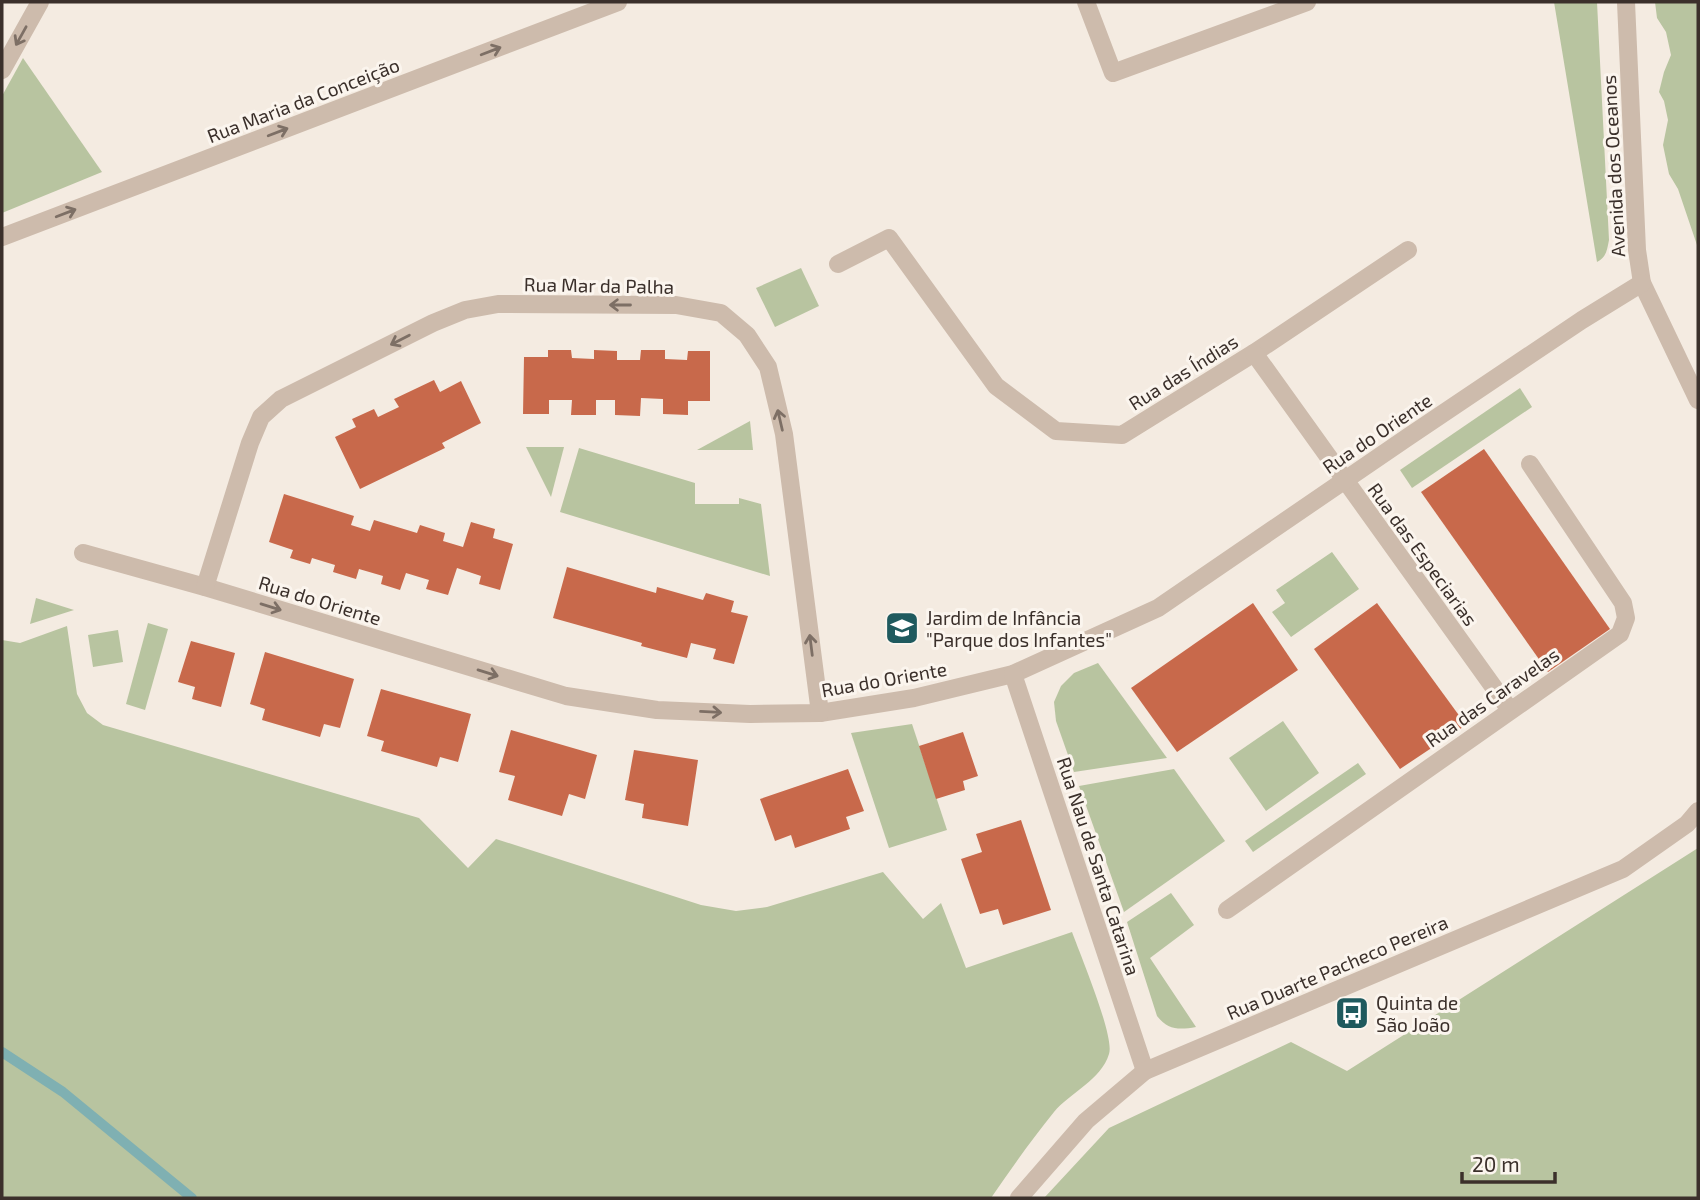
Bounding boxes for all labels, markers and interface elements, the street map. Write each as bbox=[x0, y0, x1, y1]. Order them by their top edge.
one-way arrow bbox=[14, 25, 27, 46]
one-way arrow bbox=[479, 43, 501, 56]
street label: Rua Maria da Conceição bbox=[204, 53, 403, 148]
street label: Avenida dos Oceanos bbox=[1597, 74, 1629, 258]
one-way arrow bbox=[267, 124, 289, 137]
one-way arrow bbox=[54, 205, 76, 218]
street label: Rua Mar da Palha bbox=[524, 272, 674, 298]
one-way arrow bbox=[609, 298, 632, 312]
street label: Rua das Índias bbox=[1124, 329, 1242, 415]
one-way arrow bbox=[390, 333, 411, 347]
street label: Rua do Oriente bbox=[1318, 388, 1436, 478]
one-way arrow bbox=[773, 409, 786, 431]
street label: Rua das Especiarias bbox=[1363, 478, 1483, 630]
street label: Rua do Oriente bbox=[256, 570, 384, 630]
one-way arrow bbox=[259, 602, 281, 615]
place label: Jardim de Infância "Parque dos Infantes" bbox=[926, 606, 1112, 651]
school or university icon: Jardim de Infância "Parque dos Infantes" bbox=[883, 609, 921, 647]
one-way arrow bbox=[805, 634, 818, 657]
street label: Rua das Caravelas bbox=[1421, 642, 1563, 752]
street label: Rua do Oriente bbox=[820, 657, 948, 701]
one-way arrow bbox=[477, 668, 499, 680]
one-way arrow bbox=[700, 706, 723, 719]
street label: Rua Nau de Santa Catarina bbox=[1053, 754, 1145, 978]
street label: Rua Duarte Pacheco Pereira bbox=[1223, 910, 1451, 1024]
place label: Quinta de São João bbox=[1376, 991, 1458, 1036]
bus stop icon: Quinta de São João bbox=[1333, 994, 1371, 1032]
scale bar bbox=[1462, 1140, 1555, 1184]
text: 20 m bbox=[1472, 1151, 1520, 1176]

